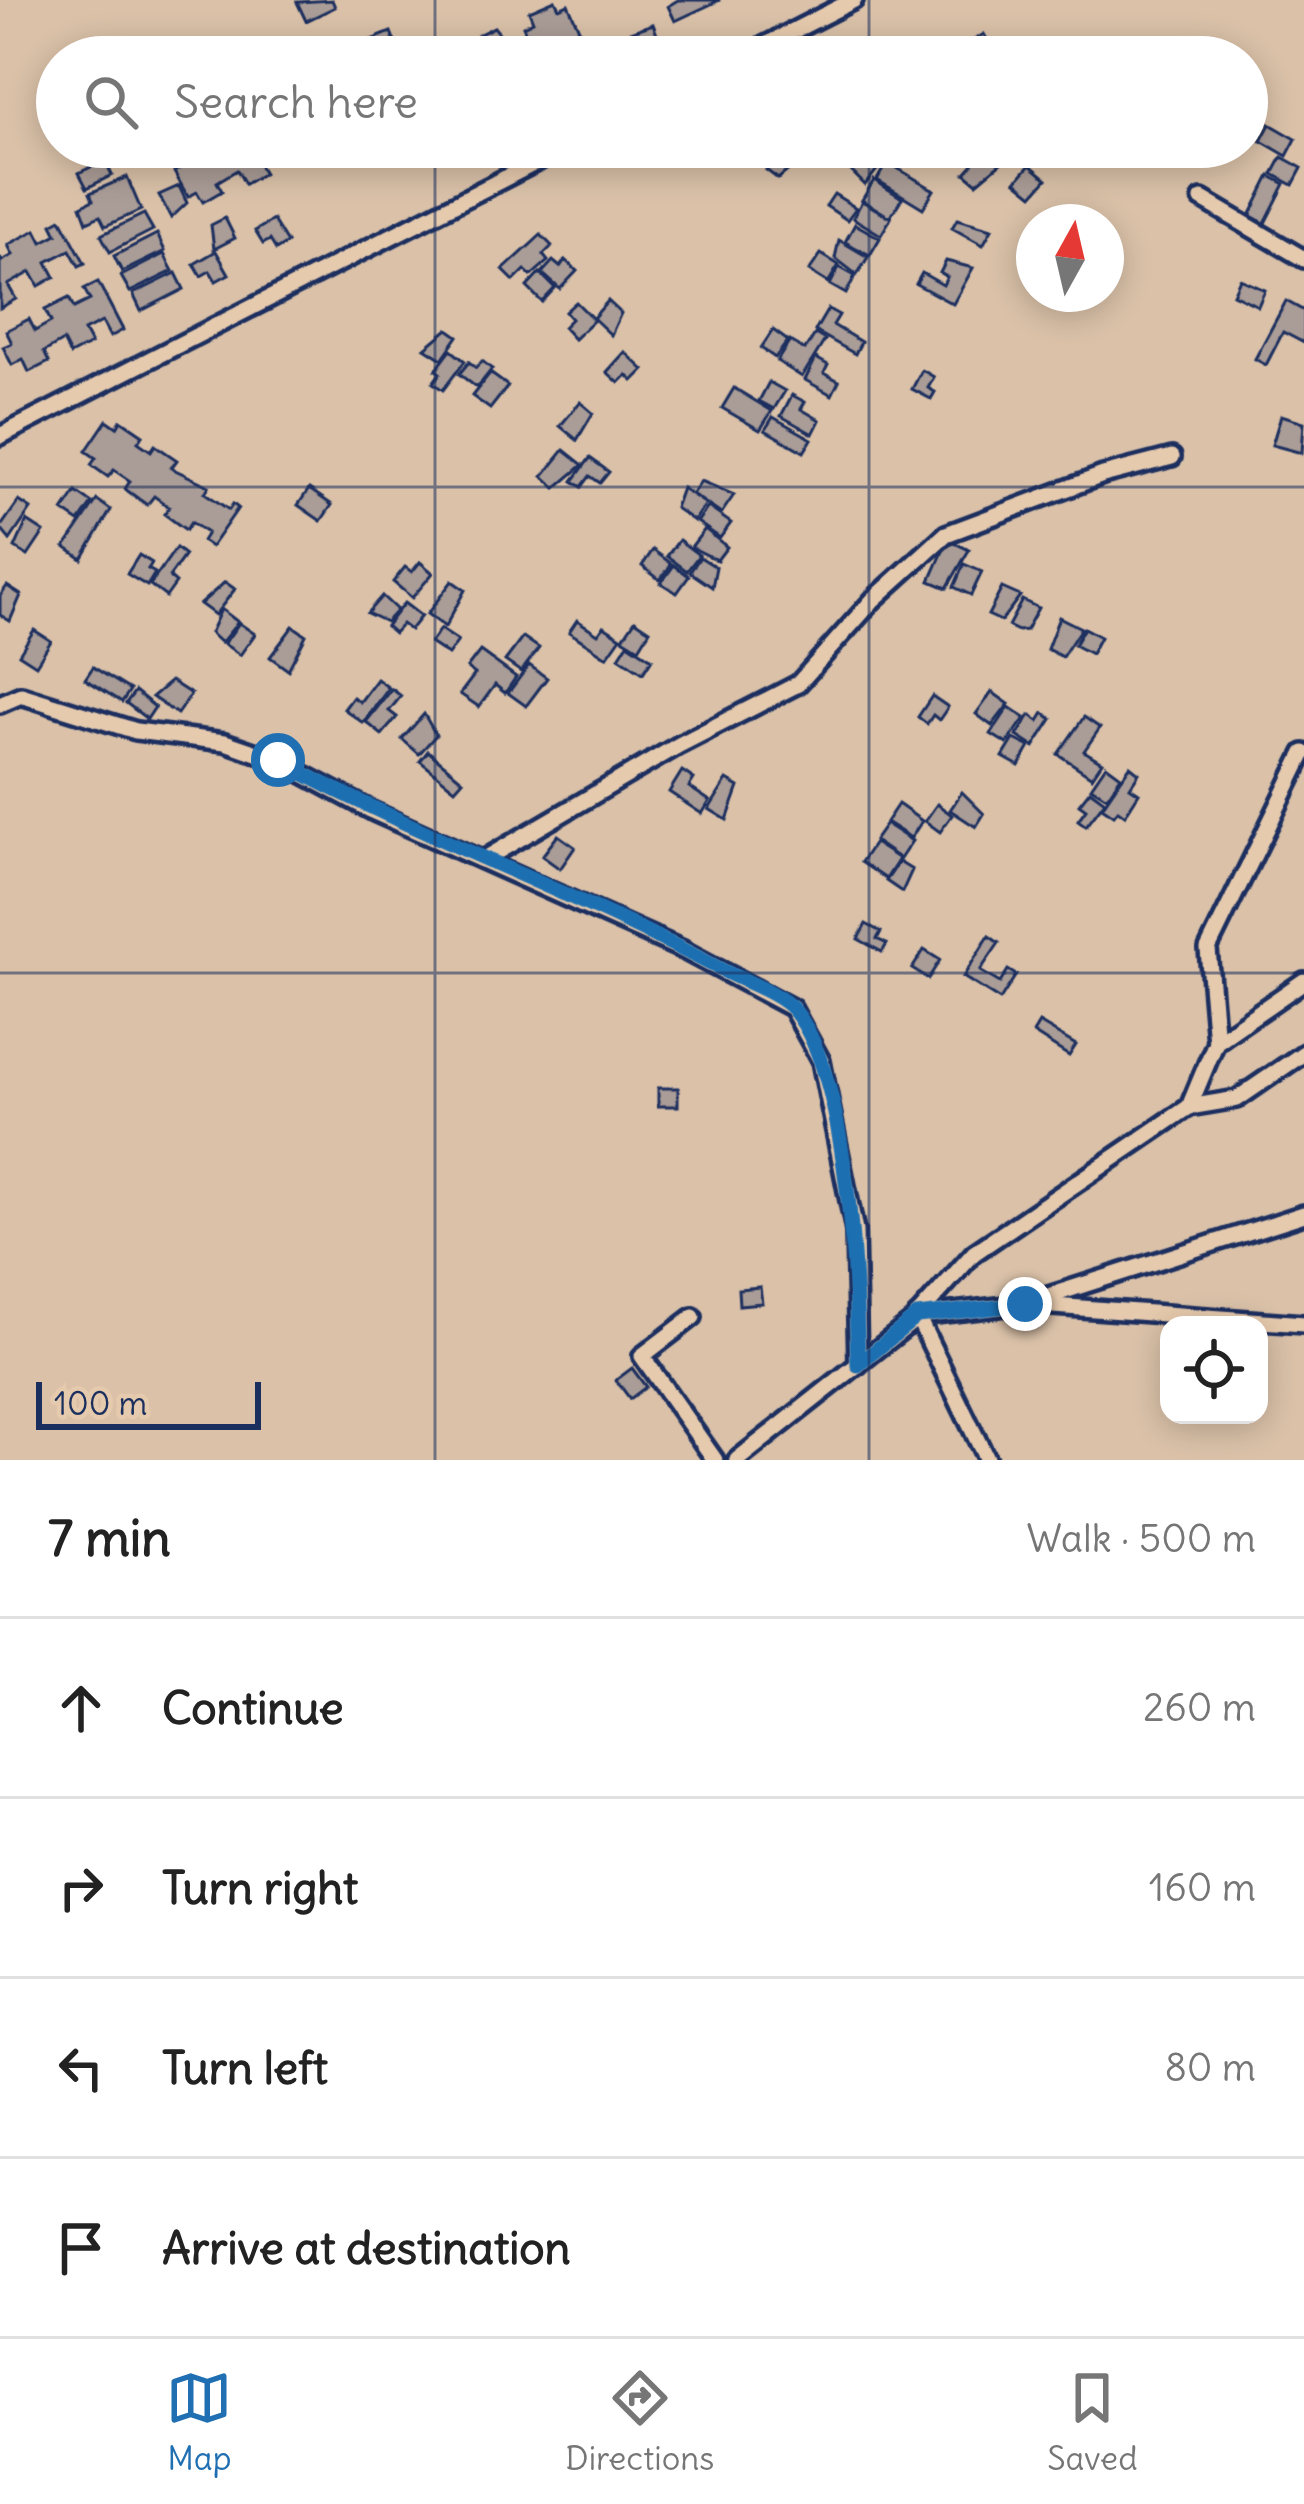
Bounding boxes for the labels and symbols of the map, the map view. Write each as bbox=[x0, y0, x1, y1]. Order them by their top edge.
north arrow bbox=[1016, 204, 1124, 312]
route start bbox=[251, 733, 305, 787]
route end bbox=[998, 1277, 1052, 1331]
scale bar bbox=[36, 1376, 261, 1429]

